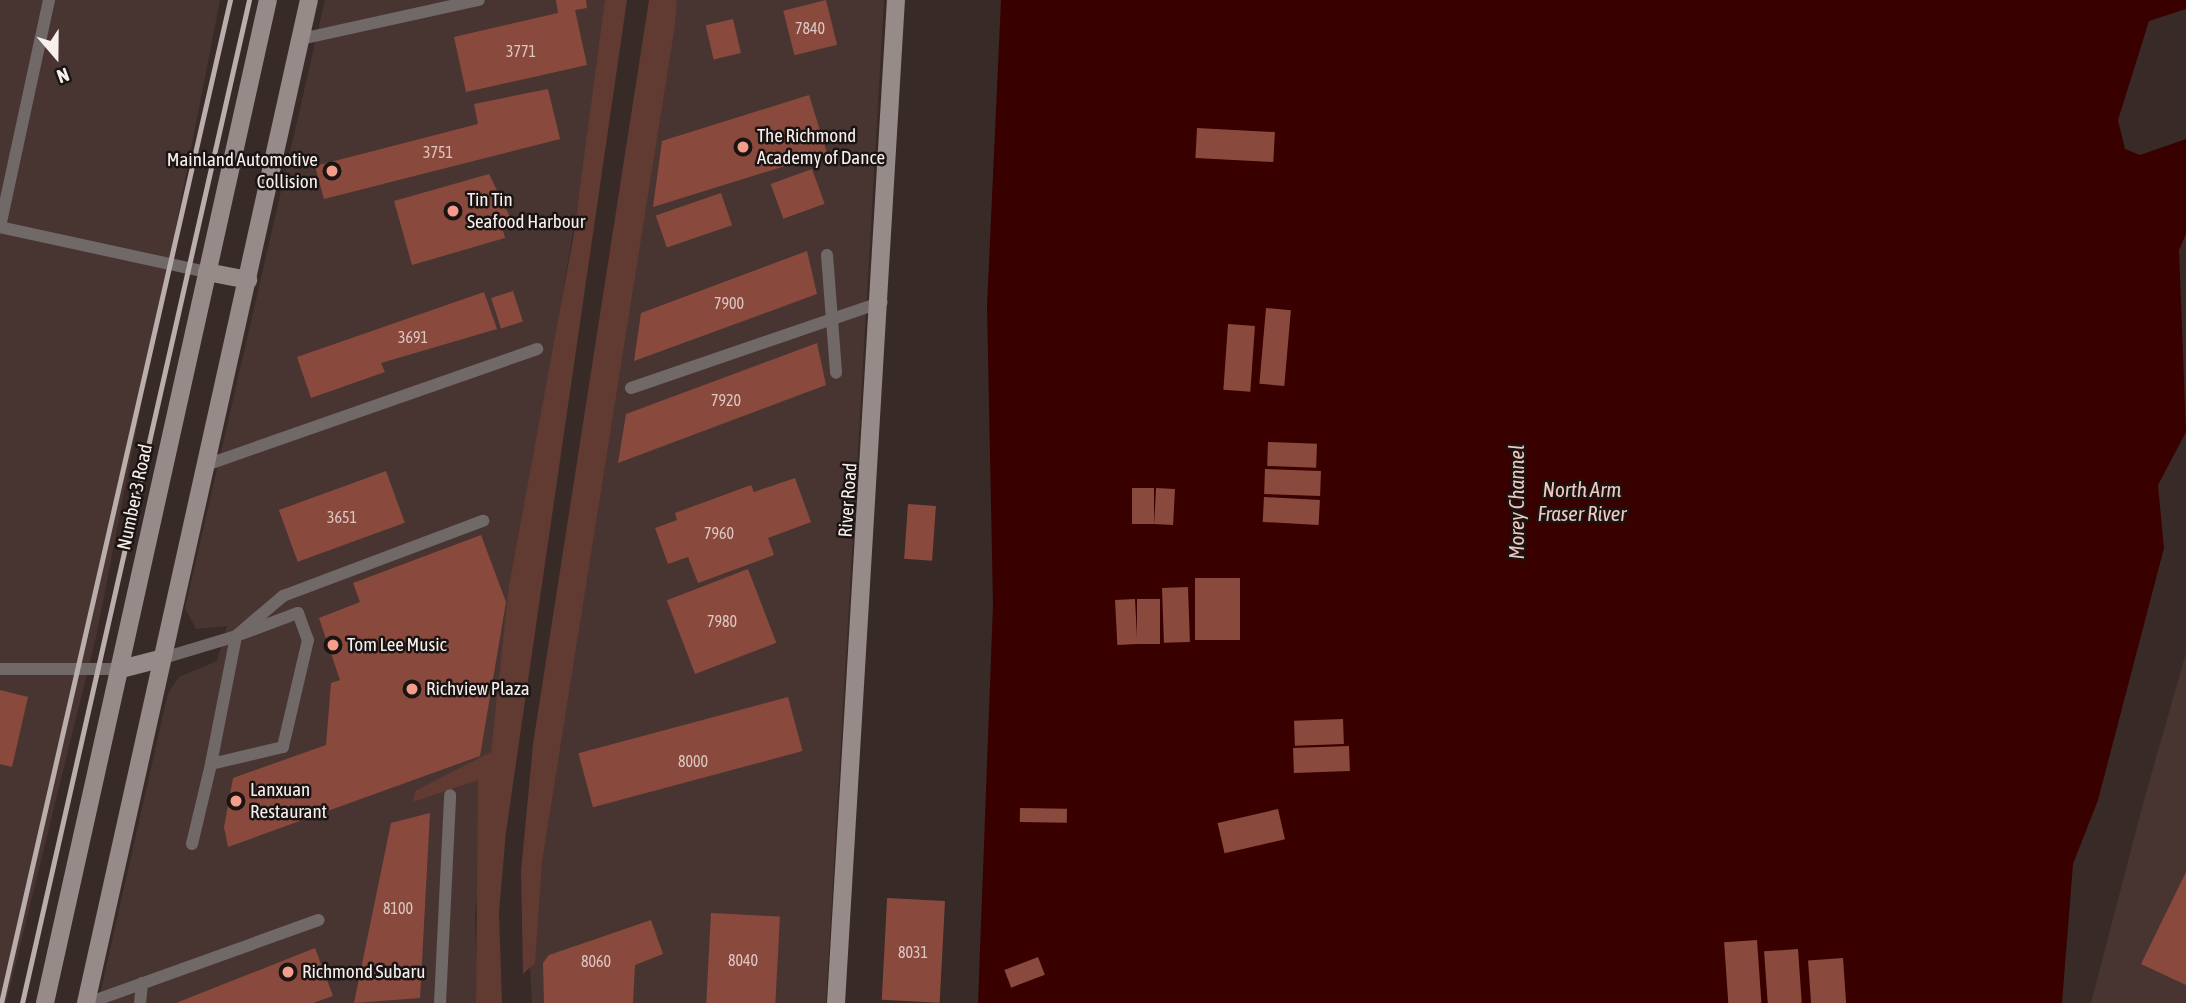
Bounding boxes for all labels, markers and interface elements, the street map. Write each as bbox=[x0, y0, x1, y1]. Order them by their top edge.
house number: 7840 bbox=[795, 18, 825, 38]
north arrow bbox=[21, 21, 91, 91]
house number: 3771 bbox=[506, 41, 536, 61]
text: N bbox=[54, 63, 72, 88]
place label: The Richmond Academy of Dance bbox=[757, 125, 885, 169]
marker: The Richmond Academy of Dance bbox=[735, 139, 751, 155]
house number: 3751 bbox=[423, 142, 453, 162]
place label: Mainland Automotive Collision bbox=[167, 149, 318, 193]
marker: Mainland Automotive Collision bbox=[324, 163, 340, 179]
place label: Tin Tin Seafood Harbour bbox=[467, 189, 585, 233]
marker: Tin Tin Seafood Harbour bbox=[445, 203, 461, 219]
house number: 7900 bbox=[714, 293, 744, 313]
house number: 3691 bbox=[398, 327, 428, 347]
house number: 7920 bbox=[711, 390, 741, 410]
street label: Number 3 Road bbox=[113, 442, 157, 552]
water label: Morey Channel bbox=[1503, 444, 1529, 560]
street label: River Road bbox=[834, 462, 862, 538]
water label: North Arm Fraser River bbox=[1538, 476, 1626, 526]
house number: 3651 bbox=[327, 507, 357, 527]
house number: 7960 bbox=[704, 523, 734, 543]
house number: 7980 bbox=[707, 611, 737, 631]
place label: Tom Lee Music bbox=[347, 634, 447, 656]
marker: Tom Lee Music bbox=[325, 637, 341, 653]
place label: Richview Plaza bbox=[426, 678, 530, 700]
marker: Richview Plaza bbox=[404, 681, 420, 697]
house number: 8000 bbox=[678, 751, 708, 771]
place label: Lanxuan Restaurant bbox=[250, 779, 327, 823]
marker: Lanxuan Restaurant bbox=[228, 793, 244, 809]
house number: 8100 bbox=[383, 898, 413, 918]
house number: 8031 bbox=[898, 942, 928, 962]
house number: 8040 bbox=[728, 950, 758, 970]
house number: 8060 bbox=[581, 951, 611, 971]
place label: Richmond Subaru bbox=[302, 961, 425, 983]
marker: Richmond Subaru bbox=[280, 964, 296, 980]

